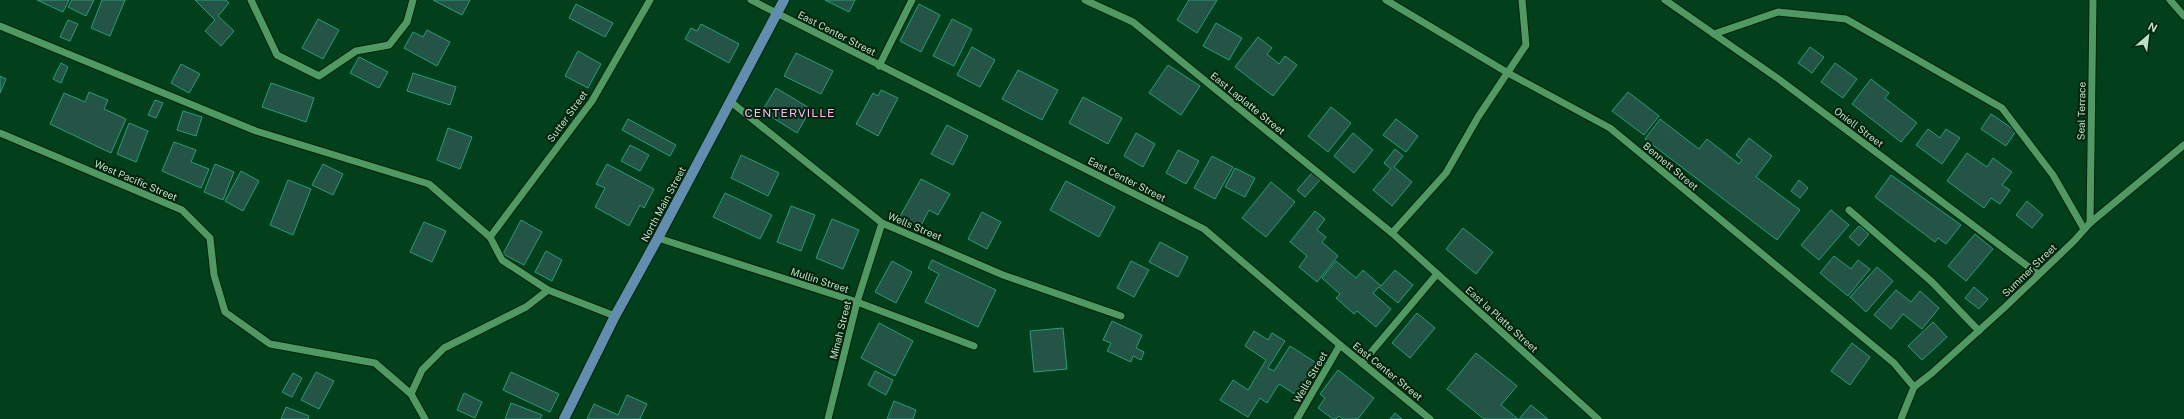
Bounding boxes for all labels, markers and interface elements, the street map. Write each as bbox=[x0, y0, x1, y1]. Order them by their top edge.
street label: East Center Street bbox=[796, 8, 878, 58]
north arrow bbox=[2128, 16, 2168, 56]
text: N bbox=[2146, 20, 2159, 34]
street label: East Laplatte Street bbox=[1208, 69, 1288, 137]
street label: Seal Terrace bbox=[2074, 81, 2088, 140]
street label: Sutter Street bbox=[544, 88, 590, 144]
street label: Oniell Street bbox=[1832, 105, 1886, 150]
district label: CENTERVILLE bbox=[744, 106, 836, 120]
street label: Bennett Street bbox=[1641, 139, 1701, 193]
street label: East Center Street bbox=[1086, 154, 1168, 204]
street label: West Pacific Street bbox=[93, 157, 179, 203]
street label: North Main Street bbox=[638, 164, 688, 244]
street label: Wells Street bbox=[886, 209, 944, 243]
street label: Summer Street bbox=[1999, 241, 2059, 299]
street label: Mullin Street bbox=[789, 265, 851, 295]
street label: East la Platte Street bbox=[1463, 283, 1541, 355]
street label: Minah Street bbox=[827, 299, 853, 361]
street label: East Center Street bbox=[1351, 339, 1425, 403]
street label: Wells Street bbox=[1291, 349, 1330, 405]

